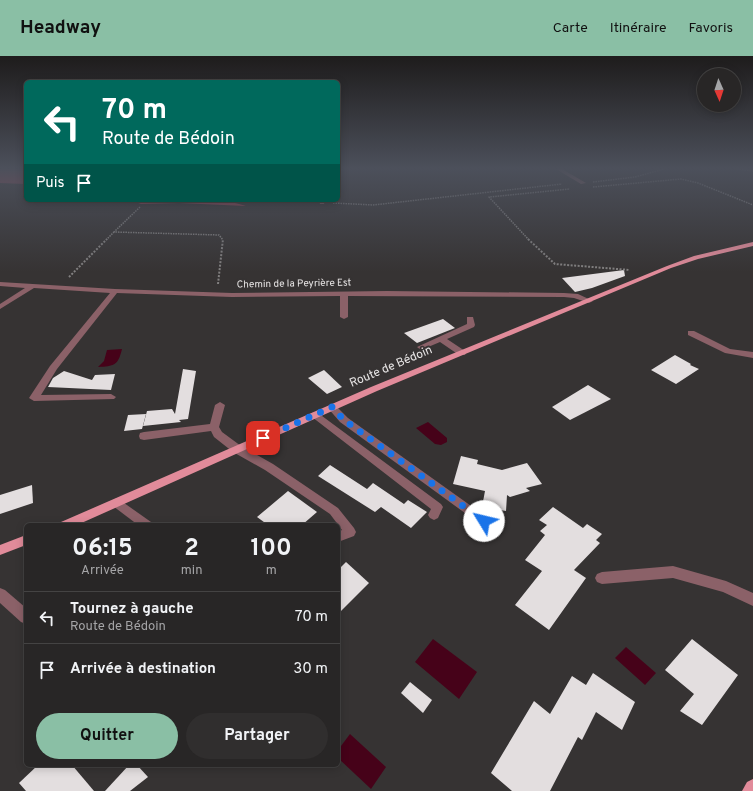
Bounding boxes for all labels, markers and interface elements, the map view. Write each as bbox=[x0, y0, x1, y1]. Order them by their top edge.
text: Headway bbox=[20, 16, 101, 40]
text: Carte bbox=[553, 20, 588, 37]
text: Itinéraire bbox=[610, 20, 667, 37]
text: Favoris bbox=[689, 20, 733, 37]
north arrow bbox=[697, 68, 741, 112]
map controls bbox=[697, 68, 741, 112]
text: 70 m bbox=[102, 93, 167, 129]
icon: left bbox=[36, 96, 88, 148]
text: Route de Bédoin bbox=[102, 128, 235, 151]
icon: arrive bbox=[73, 172, 95, 194]
text: Puis bbox=[36, 174, 65, 193]
street label: Chemin de la Peyrière Est bbox=[237, 276, 352, 291]
street label: Route de Bédoin bbox=[347, 342, 435, 392]
pin bbox=[246, 421, 280, 455]
icon: arrive bbox=[252, 427, 274, 449]
position arrow bbox=[463, 500, 505, 542]
text: 06:15 bbox=[72, 534, 133, 564]
text: 2 bbox=[184, 534, 199, 564]
text: 100 bbox=[251, 534, 292, 564]
text: Arrivée bbox=[81, 563, 124, 579]
text: min bbox=[181, 563, 202, 579]
text: m bbox=[266, 563, 277, 579]
text: Tournez à gauche bbox=[70, 600, 194, 619]
icon: left bbox=[36, 607, 58, 629]
text: 70 m bbox=[295, 608, 328, 627]
text: Route de Bédoin bbox=[70, 619, 166, 635]
icon: arrive bbox=[36, 659, 58, 681]
text: Arrivée à destination bbox=[70, 660, 216, 679]
text: 30 m bbox=[293, 660, 328, 679]
button: Quitter bbox=[36, 713, 178, 759]
button: Partager bbox=[186, 713, 328, 759]

